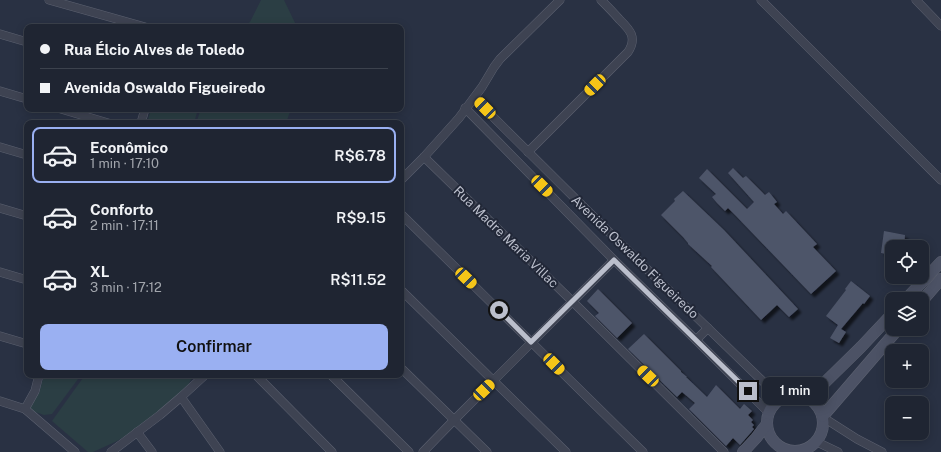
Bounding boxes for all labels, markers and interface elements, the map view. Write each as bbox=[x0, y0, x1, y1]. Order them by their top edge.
text: Rua Élcio Alves de Toledo bbox=[64, 41, 245, 58]
car bbox=[582, 72, 608, 98]
text: Avenida Oswaldo Figueiredo bbox=[64, 79, 265, 96]
car bbox=[472, 95, 498, 121]
icon: car bbox=[42, 137, 78, 173]
text: Econômico bbox=[90, 139, 168, 156]
text: R$6.78 bbox=[334, 147, 386, 164]
text: 1 min · 17:10 bbox=[90, 156, 159, 171]
car bbox=[529, 173, 555, 199]
street label: Rua Madre Maria Villac bbox=[451, 183, 561, 291]
street label: Avenida Oswaldo Figueiredo bbox=[568, 192, 702, 322]
icon: car bbox=[42, 199, 78, 235]
text: Conforto bbox=[90, 201, 153, 218]
text: R$9.15 bbox=[336, 209, 386, 226]
text: 2 min · 17:11 bbox=[90, 218, 159, 233]
map controls bbox=[885, 240, 929, 440]
button: locate bbox=[885, 240, 929, 284]
icon: car bbox=[42, 261, 78, 297]
text: XL bbox=[90, 263, 109, 280]
car bbox=[453, 265, 479, 291]
text: R$11.52 bbox=[330, 271, 386, 288]
text: 3 min · 17:12 bbox=[90, 280, 162, 295]
button: layers bbox=[885, 292, 929, 336]
route start bbox=[490, 301, 508, 319]
button: Confirmar bbox=[40, 324, 388, 370]
button: + bbox=[885, 344, 929, 388]
car bbox=[541, 351, 567, 377]
car bbox=[635, 363, 661, 389]
car bbox=[471, 377, 497, 403]
callout: 1 min bbox=[762, 377, 828, 405]
route end bbox=[739, 382, 757, 400]
text: 1 min bbox=[780, 383, 810, 398]
button: − bbox=[885, 396, 929, 440]

